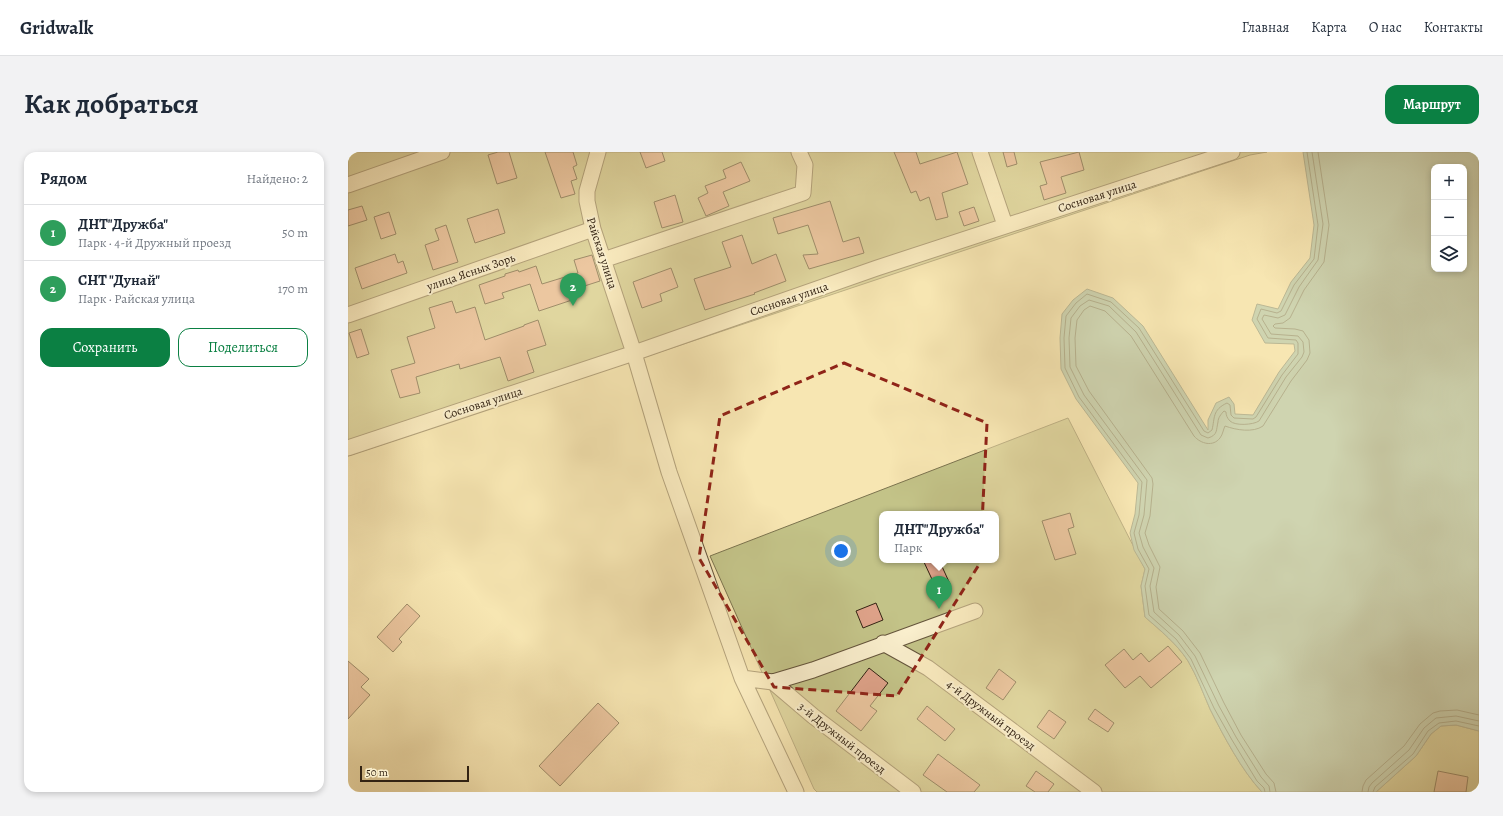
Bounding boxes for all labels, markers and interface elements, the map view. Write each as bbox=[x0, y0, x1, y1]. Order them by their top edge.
text: Gridwalk bbox=[20, 15, 93, 41]
text: Главная bbox=[1242, 18, 1289, 37]
text: Карта bbox=[1311, 18, 1347, 37]
text: О нас bbox=[1369, 18, 1402, 37]
text: Контакты bbox=[1424, 18, 1483, 37]
text: Как добраться bbox=[24, 85, 199, 123]
button: Маршрут bbox=[1385, 85, 1479, 124]
map controls bbox=[1431, 164, 1467, 272]
button: + bbox=[1431, 164, 1467, 200]
text: Рядом bbox=[40, 167, 87, 190]
text: Найдено: 2 bbox=[247, 170, 308, 187]
street label: Сосновая улица bbox=[1056, 176, 1139, 216]
button: − bbox=[1431, 200, 1467, 236]
text: ДНТ"Дружба" bbox=[78, 214, 168, 234]
street label: Райская улица bbox=[583, 215, 621, 291]
text: 1 bbox=[51, 224, 55, 241]
text: 50 m bbox=[282, 224, 308, 241]
text: Парк · 4-й Дружный проезд bbox=[78, 234, 231, 251]
button: layers bbox=[1431, 236, 1467, 272]
street label: улица Ясных Зорь bbox=[424, 249, 518, 295]
text: СНТ "Дунай" bbox=[78, 270, 160, 290]
pin: 2 bbox=[560, 273, 586, 306]
street label: Сосновая улица bbox=[748, 278, 831, 320]
text: 2 bbox=[50, 280, 56, 297]
text: 170 m bbox=[278, 280, 308, 297]
text: Парк · Райская улица bbox=[78, 290, 195, 307]
button: Сохранить bbox=[40, 328, 170, 367]
button: Поделиться bbox=[178, 328, 308, 367]
street label: Сосновая улица bbox=[442, 383, 525, 423]
popup bbox=[879, 511, 999, 563]
text: ДНТ"Дружба" bbox=[894, 519, 984, 539]
text: Парк bbox=[894, 539, 923, 556]
your location bbox=[831, 541, 851, 561]
pin: 1 bbox=[926, 576, 952, 609]
street label: 4-й Дружный проезд bbox=[943, 676, 1039, 754]
street label: 3-й Дружный проезд bbox=[795, 699, 889, 777]
scale bar bbox=[360, 764, 469, 783]
text: 50 m bbox=[366, 765, 388, 780]

